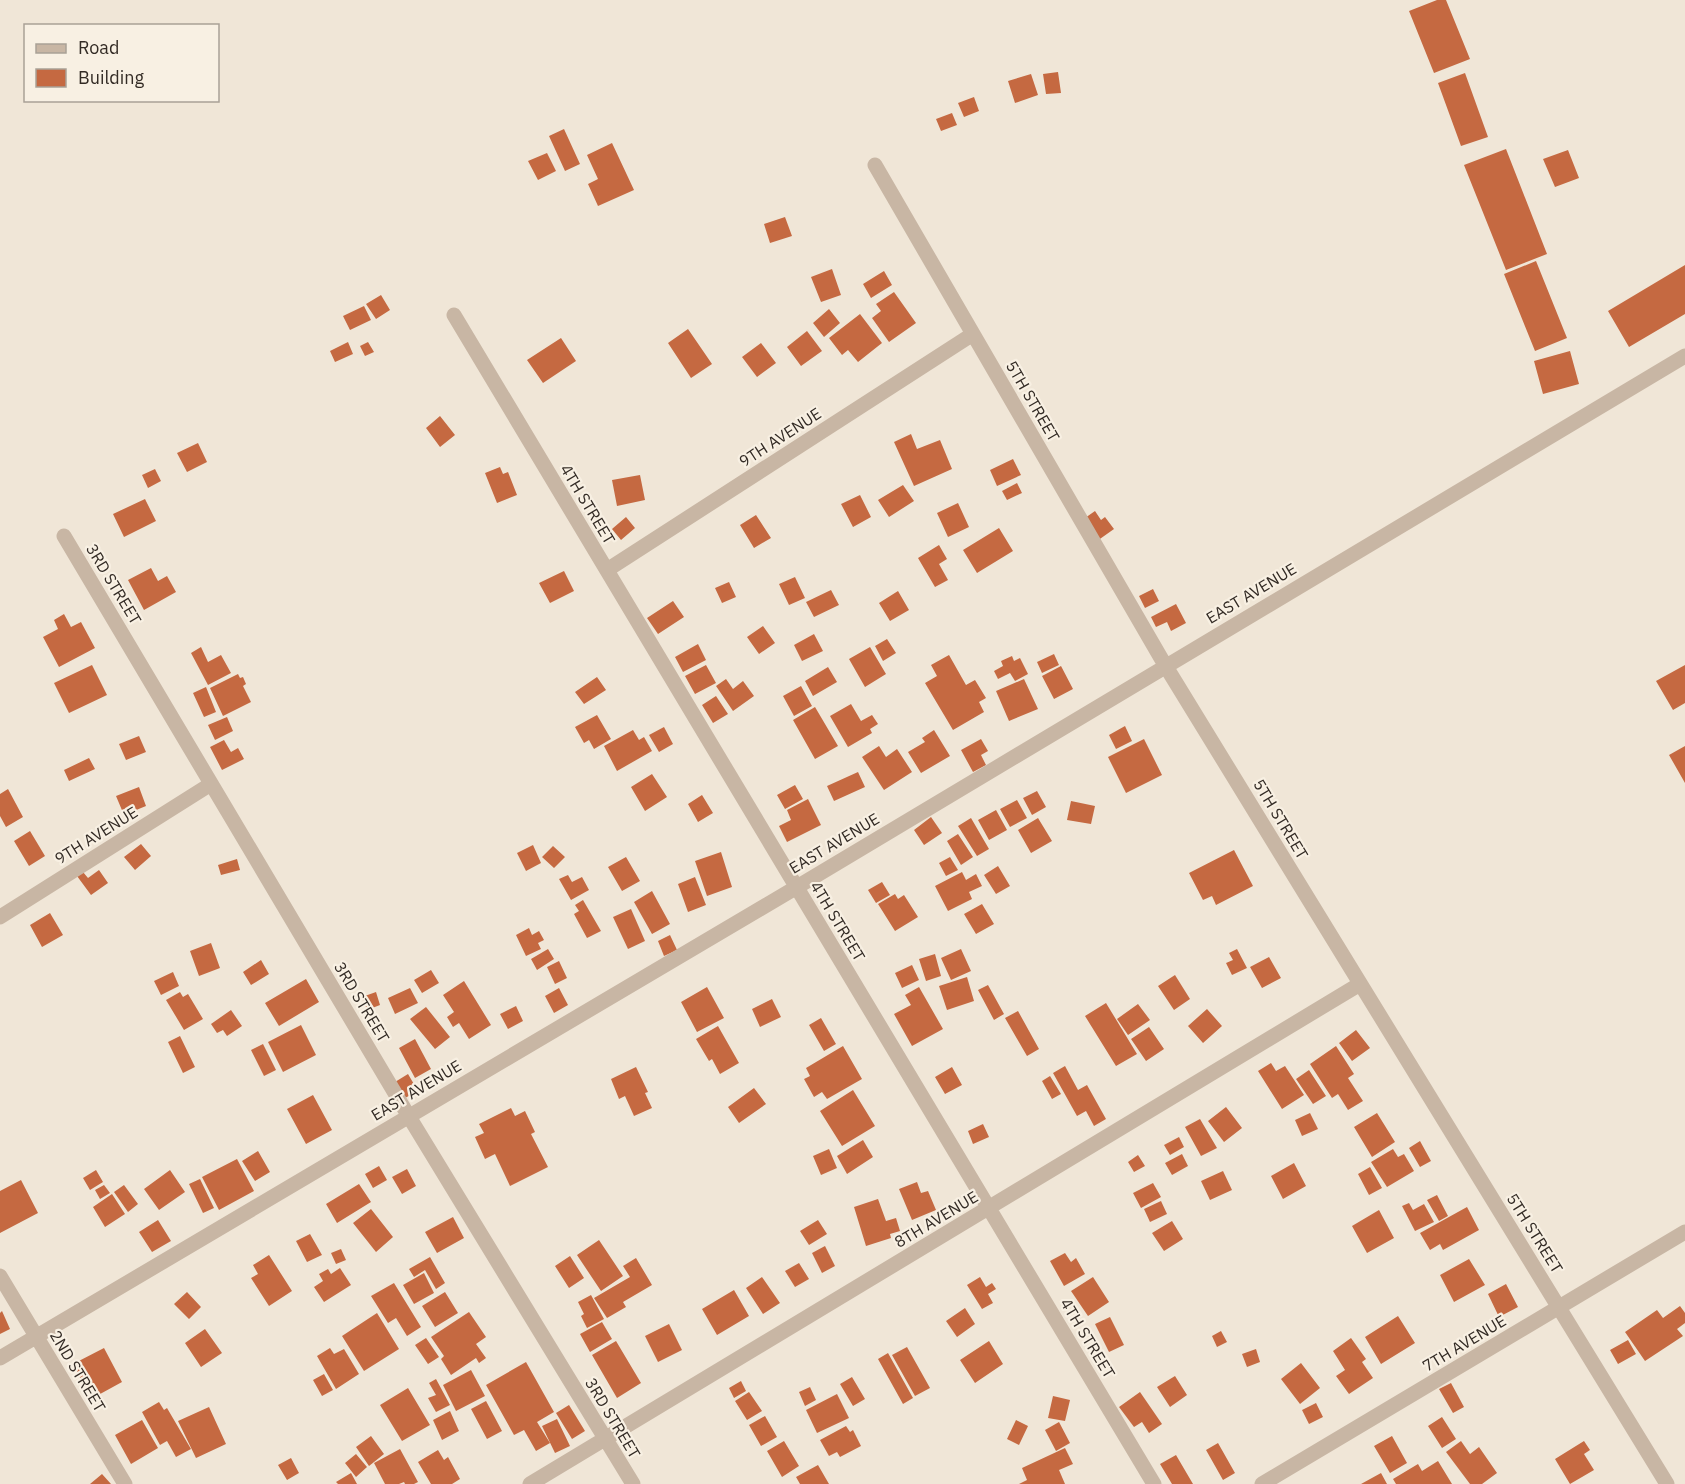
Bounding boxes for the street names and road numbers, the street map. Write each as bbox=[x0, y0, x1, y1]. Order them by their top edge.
street label: 5TH STREET bbox=[1002, 357, 1064, 445]
street label: 9TH AVENUE bbox=[735, 403, 825, 471]
street label: 4TH STREET bbox=[556, 460, 620, 548]
street label: 3RD STREET bbox=[82, 540, 146, 628]
street label: EAST AVENUE bbox=[1202, 558, 1300, 628]
street label: 5TH STREET bbox=[1249, 775, 1313, 863]
street label: 9TH AVENUE bbox=[51, 802, 141, 868]
street label: EAST AVENUE bbox=[785, 808, 883, 878]
street label: 4TH STREET bbox=[806, 877, 870, 965]
street label: 3RD STREET bbox=[330, 958, 394, 1046]
street label: EAST AVENUE bbox=[367, 1055, 465, 1125]
street label: 8TH AVENUE bbox=[891, 1186, 981, 1252]
street label: 5TH STREET bbox=[1503, 1189, 1567, 1277]
street label: 4TH STREET bbox=[1056, 1294, 1120, 1382]
street label: 7TH AVENUE bbox=[1419, 1310, 1509, 1376]
street label: 2ND STREET bbox=[46, 1327, 110, 1415]
street label: 3RD STREET bbox=[581, 1374, 645, 1462]

